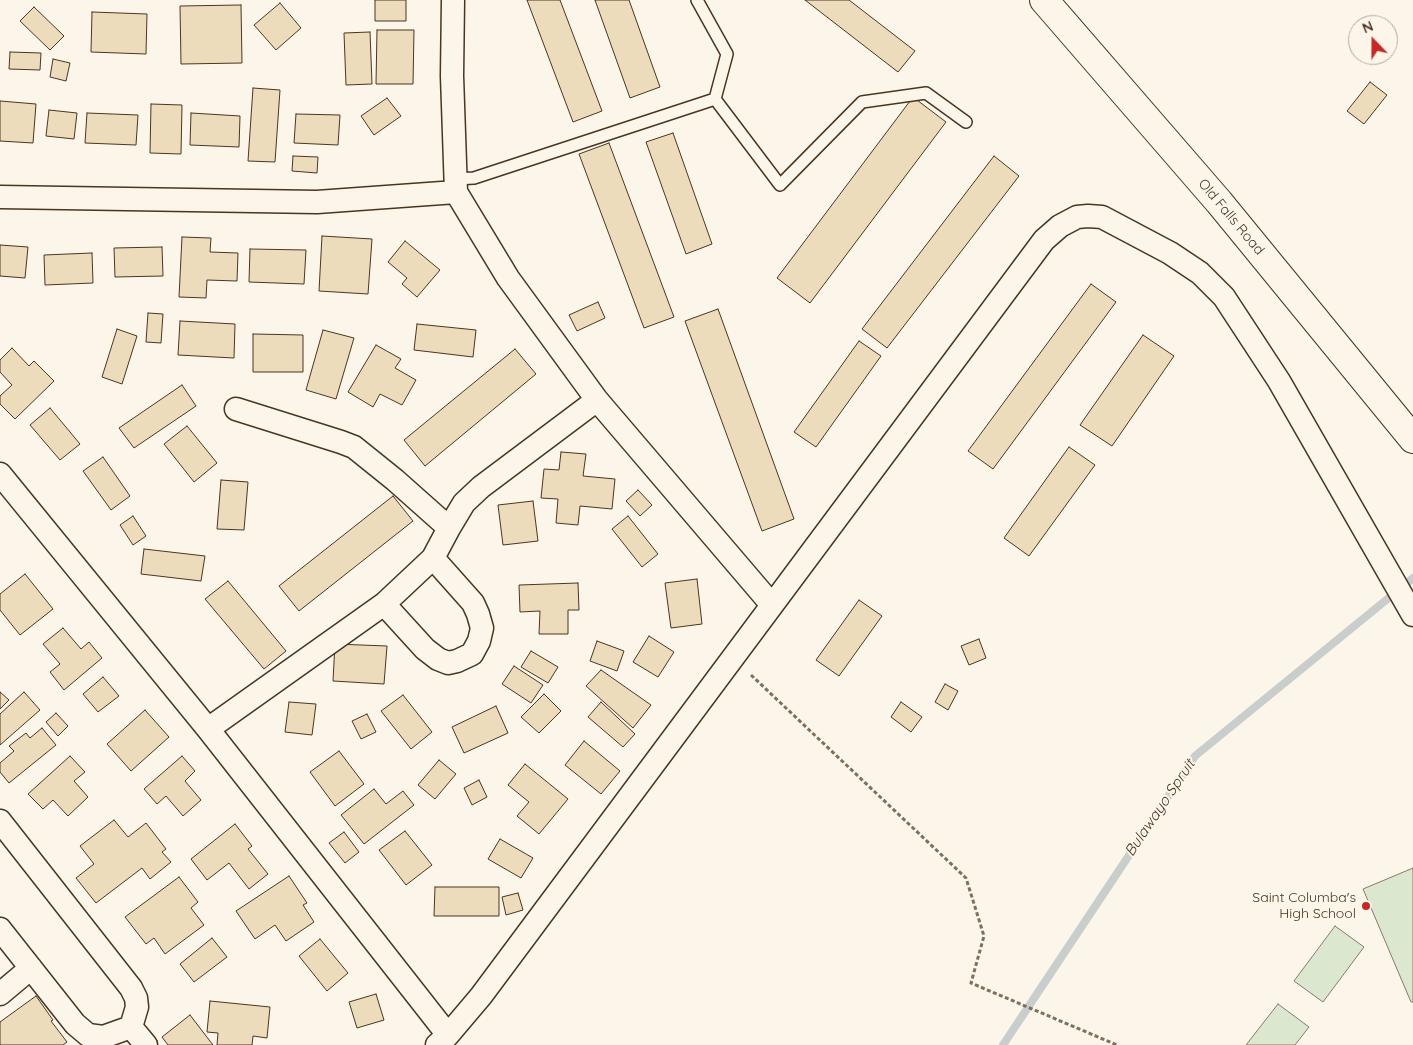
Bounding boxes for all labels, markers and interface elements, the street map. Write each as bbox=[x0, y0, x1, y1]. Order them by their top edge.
north arrow bbox=[1348, 15, 1398, 65]
text: N bbox=[1360, 17, 1376, 37]
street label: Old Falls Road bbox=[1194, 176, 1268, 258]
water label: Bulawayo Spruit bbox=[1121, 756, 1199, 860]
place label: Saint Columba's High School bbox=[1252, 890, 1356, 922]
marker: Saint Columba's High School bbox=[1360, 900, 1372, 912]

